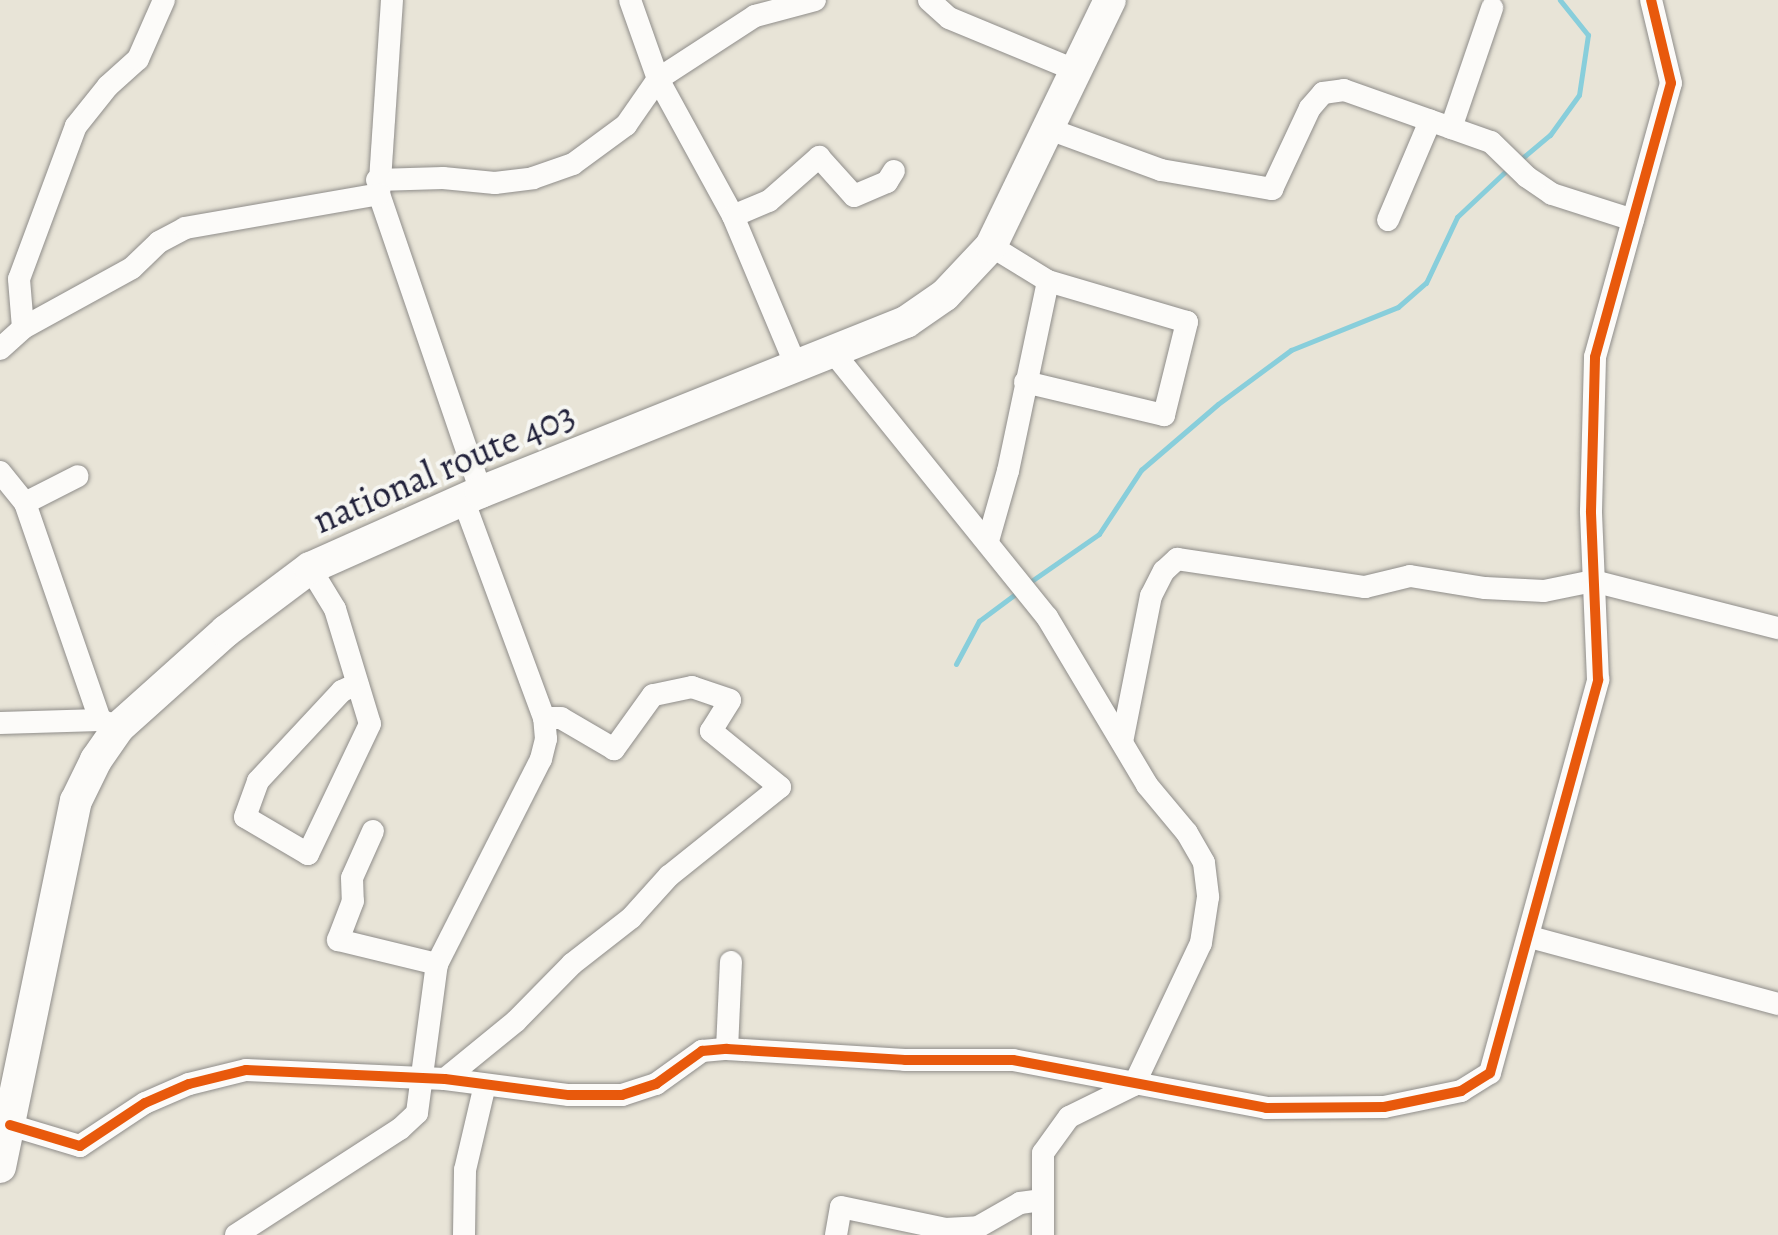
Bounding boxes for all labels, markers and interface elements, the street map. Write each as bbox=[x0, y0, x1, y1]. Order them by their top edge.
street label: national route 403 bbox=[306, 392, 582, 544]

